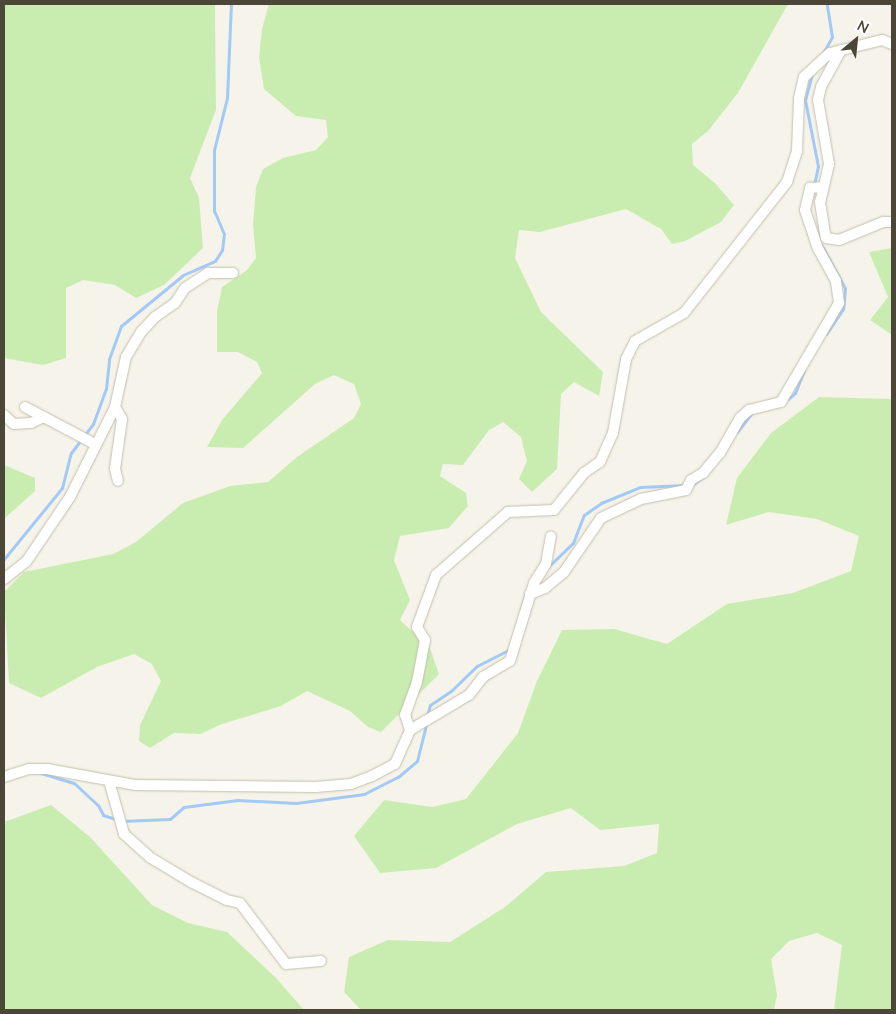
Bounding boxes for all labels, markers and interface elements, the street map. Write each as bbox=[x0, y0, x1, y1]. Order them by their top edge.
north arrow bbox=[831, 15, 881, 65]
text: N bbox=[855, 16, 872, 36]

